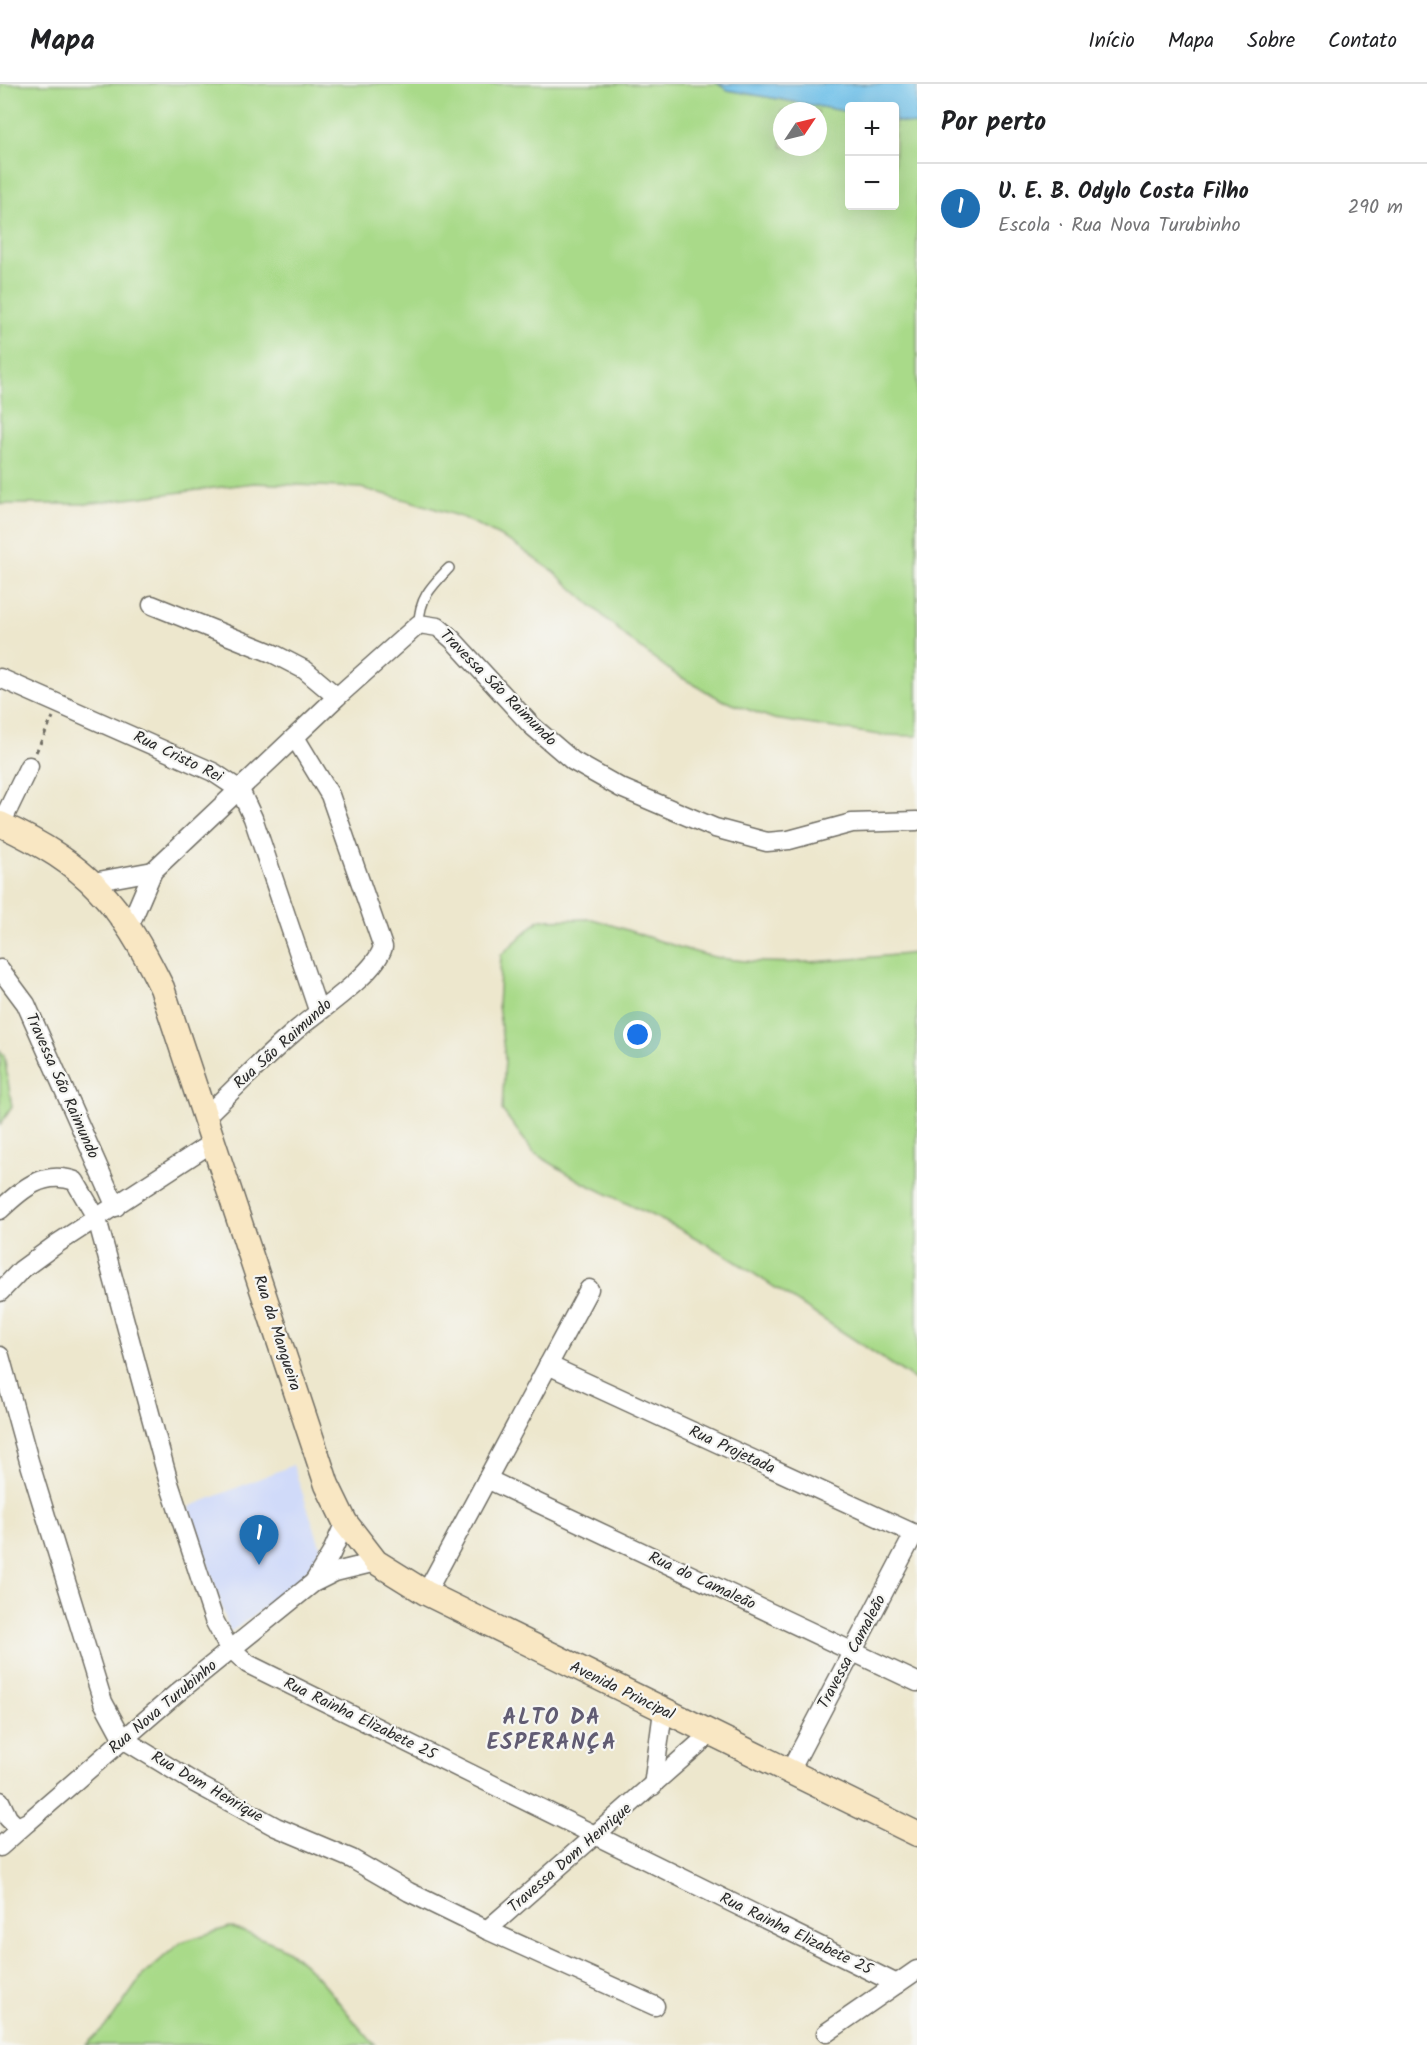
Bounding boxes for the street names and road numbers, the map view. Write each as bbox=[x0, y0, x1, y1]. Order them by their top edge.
street label: Travessa São Raimundo bbox=[433, 623, 563, 753]
street label: Rua Cristo Rei bbox=[129, 725, 228, 790]
street label: Rua São Raimundo bbox=[228, 993, 338, 1095]
street label: Travessa São Raimundo bbox=[19, 1009, 105, 1163]
street label: Rua da Mangueira bbox=[246, 1272, 308, 1394]
street label: Rua Projetada bbox=[685, 1419, 779, 1481]
street label: Rua do Camaleão bbox=[644, 1545, 760, 1617]
street label: Travessa Camaleão bbox=[811, 1590, 893, 1714]
street label: Rua Nova Turubinho bbox=[103, 1654, 223, 1760]
street label: Avenida Principal bbox=[565, 1655, 679, 1727]
street label: Rua Rainha Elizabete 25 bbox=[279, 1671, 442, 1768]
street label: Rua Dom Henrique bbox=[146, 1745, 268, 1829]
street label: Travessa Dom Henrique bbox=[502, 1797, 638, 1919]
street label: Rua Rainha Elizabete 25 bbox=[715, 1886, 878, 1983]

